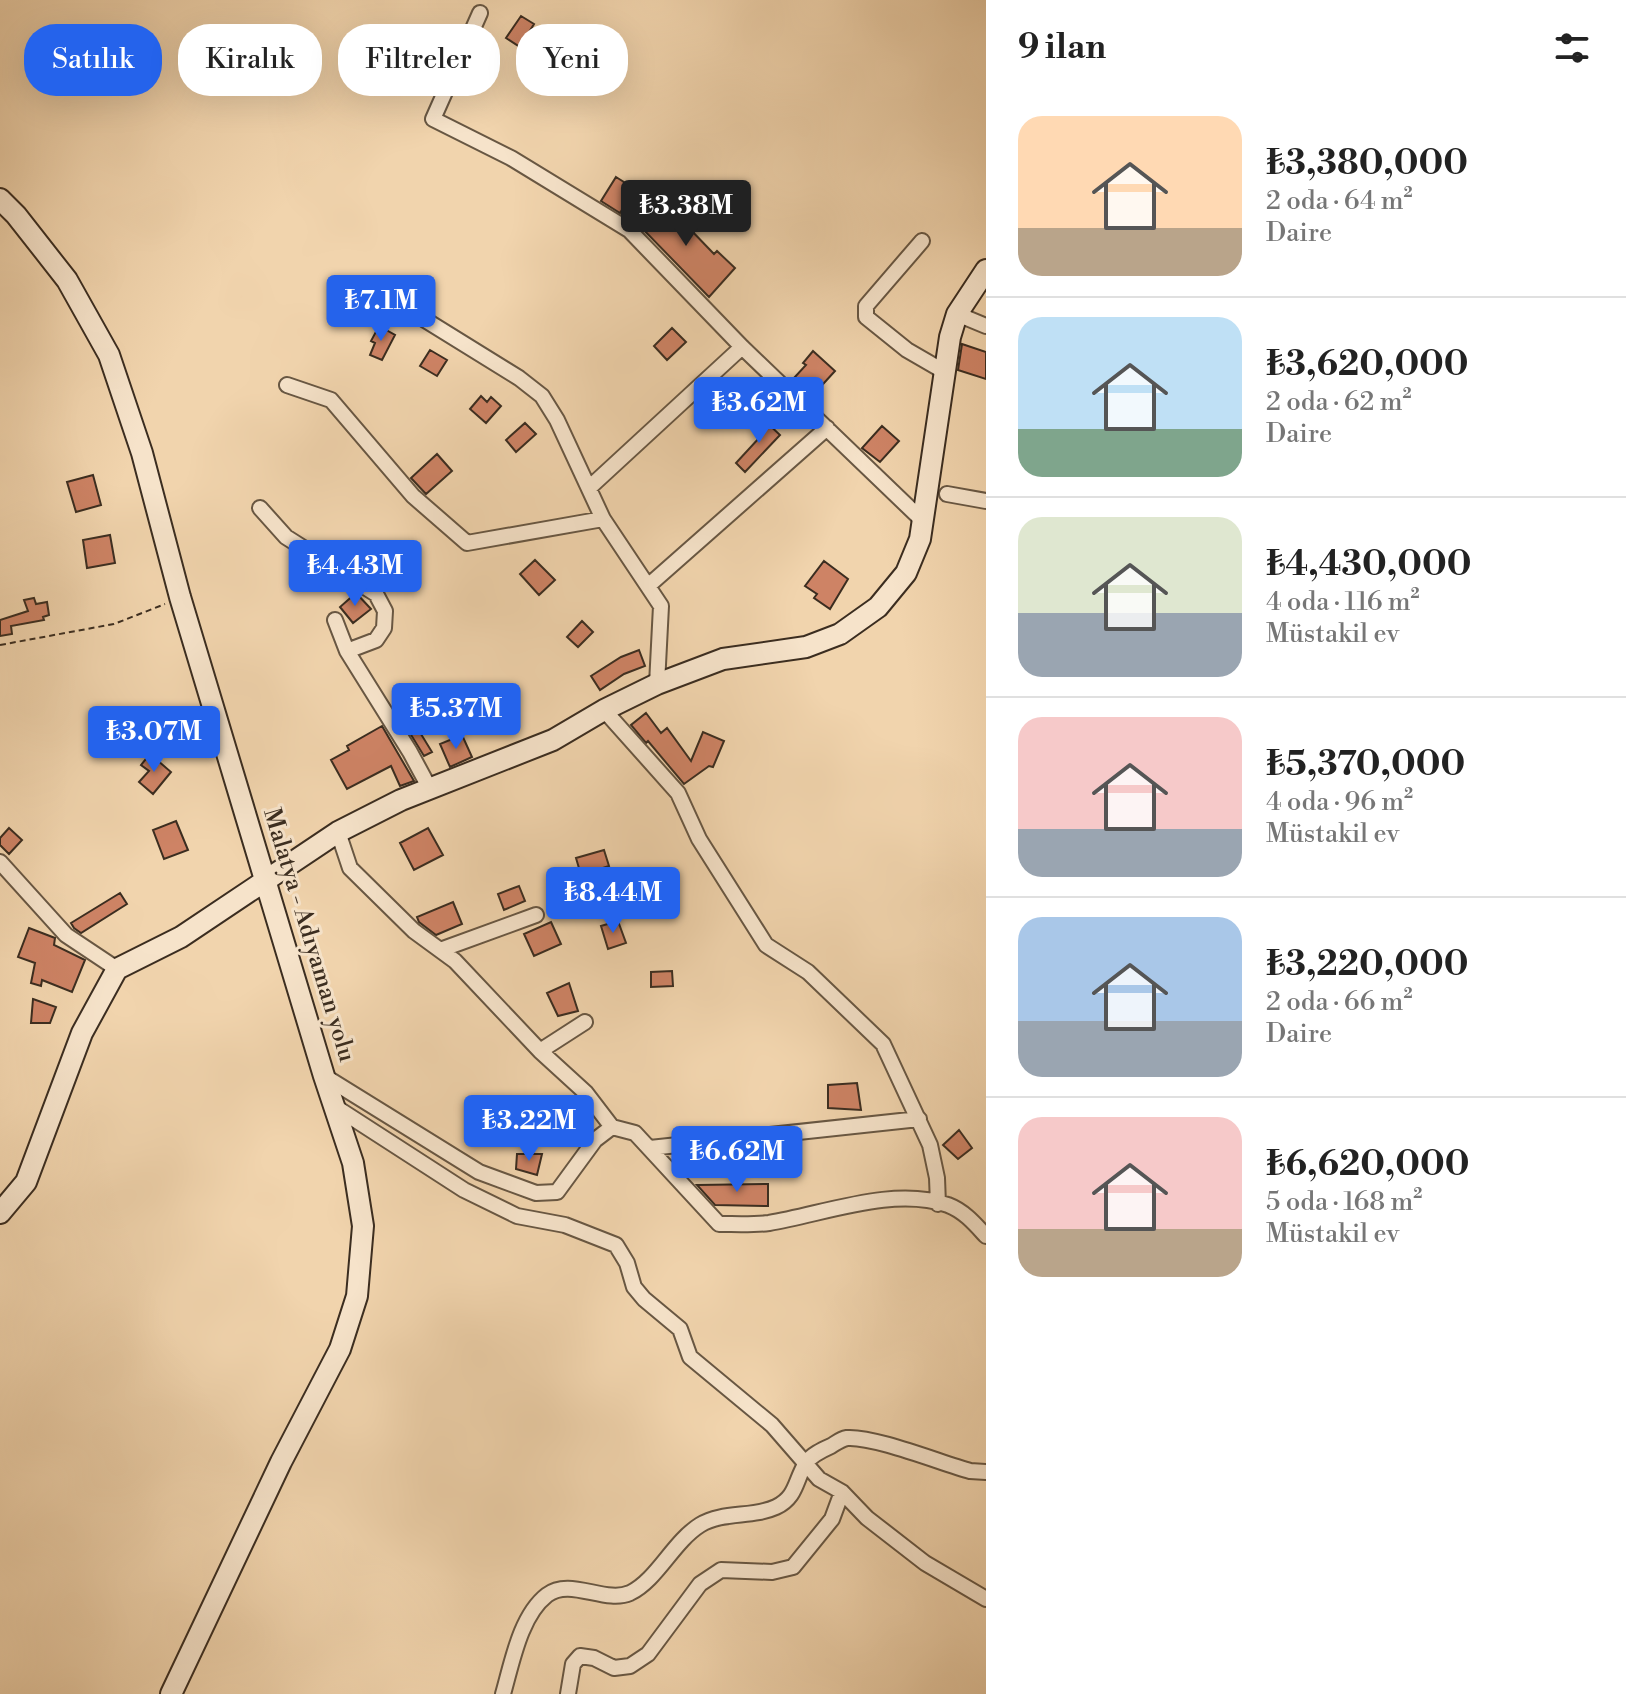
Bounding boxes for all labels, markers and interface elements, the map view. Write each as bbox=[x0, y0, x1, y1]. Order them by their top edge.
chip: Satılık bbox=[24, 24, 162, 96]
chip: Kiralık bbox=[178, 24, 322, 96]
chip: Filtreler bbox=[338, 24, 500, 96]
chip: Yeni bbox=[516, 24, 628, 96]
icon: filters bbox=[1550, 26, 1594, 70]
text: 9 ilan bbox=[1018, 27, 1106, 69]
text: ₺3,380,000 bbox=[1266, 143, 1468, 185]
icon: home bbox=[1082, 148, 1178, 244]
pin: ₺3.38M bbox=[621, 180, 751, 248]
text: 2 oda · 64 m² bbox=[1266, 185, 1413, 217]
text: ₺3.38M bbox=[639, 190, 733, 222]
text: Daire bbox=[1266, 217, 1332, 249]
pin: ₺7.1M bbox=[325, 275, 437, 343]
text: ₺7.1M bbox=[345, 285, 417, 317]
text: ₺3,620,000 bbox=[1266, 344, 1469, 386]
icon: home bbox=[1082, 349, 1178, 445]
pin: ₺3.62M bbox=[694, 377, 824, 445]
text: 2 oda · 62 m² bbox=[1266, 386, 1412, 418]
text: ₺3.62M bbox=[712, 387, 806, 419]
text: Daire bbox=[1266, 418, 1332, 450]
pin: ₺4.43M bbox=[290, 540, 420, 608]
text: ₺4,430,000 bbox=[1266, 544, 1471, 586]
icon: home bbox=[1082, 549, 1178, 645]
text: ₺4.43M bbox=[307, 550, 403, 582]
text: 4 oda · 116 m² bbox=[1266, 586, 1420, 618]
text: Müstakil ev bbox=[1266, 618, 1399, 650]
pin: ₺5.37M bbox=[391, 683, 521, 751]
text: ₺5.37M bbox=[410, 693, 502, 725]
pin: ₺3.07M bbox=[89, 706, 219, 774]
text: ₺3.07M bbox=[106, 716, 202, 748]
text: ₺5,370,000 bbox=[1266, 744, 1465, 786]
icon: home bbox=[1082, 749, 1178, 845]
text: 4 oda · 96 m² bbox=[1266, 786, 1413, 818]
street label: Malatya - Adıyaman yolu bbox=[256, 805, 362, 1066]
text: Müstakil ev bbox=[1266, 818, 1399, 850]
pin: ₺8.44M bbox=[548, 867, 678, 935]
text: ₺8.44M bbox=[564, 877, 662, 909]
text: ₺3,220,000 bbox=[1266, 944, 1468, 986]
icon: home bbox=[1082, 949, 1178, 1045]
text: 2 oda · 66 m² bbox=[1266, 986, 1412, 1018]
text: Daire bbox=[1266, 1018, 1332, 1050]
pin: ₺3.22M bbox=[464, 1095, 594, 1163]
text: ₺3.22M bbox=[482, 1105, 576, 1137]
pin: ₺6.62M bbox=[672, 1126, 802, 1194]
text: ₺6.62M bbox=[689, 1136, 785, 1168]
text: ₺6,620,000 bbox=[1266, 1144, 1470, 1186]
icon: home bbox=[1082, 1149, 1178, 1245]
text: 5 oda · 168 m² bbox=[1266, 1186, 1422, 1218]
text: Müstakil ev bbox=[1266, 1218, 1399, 1250]

